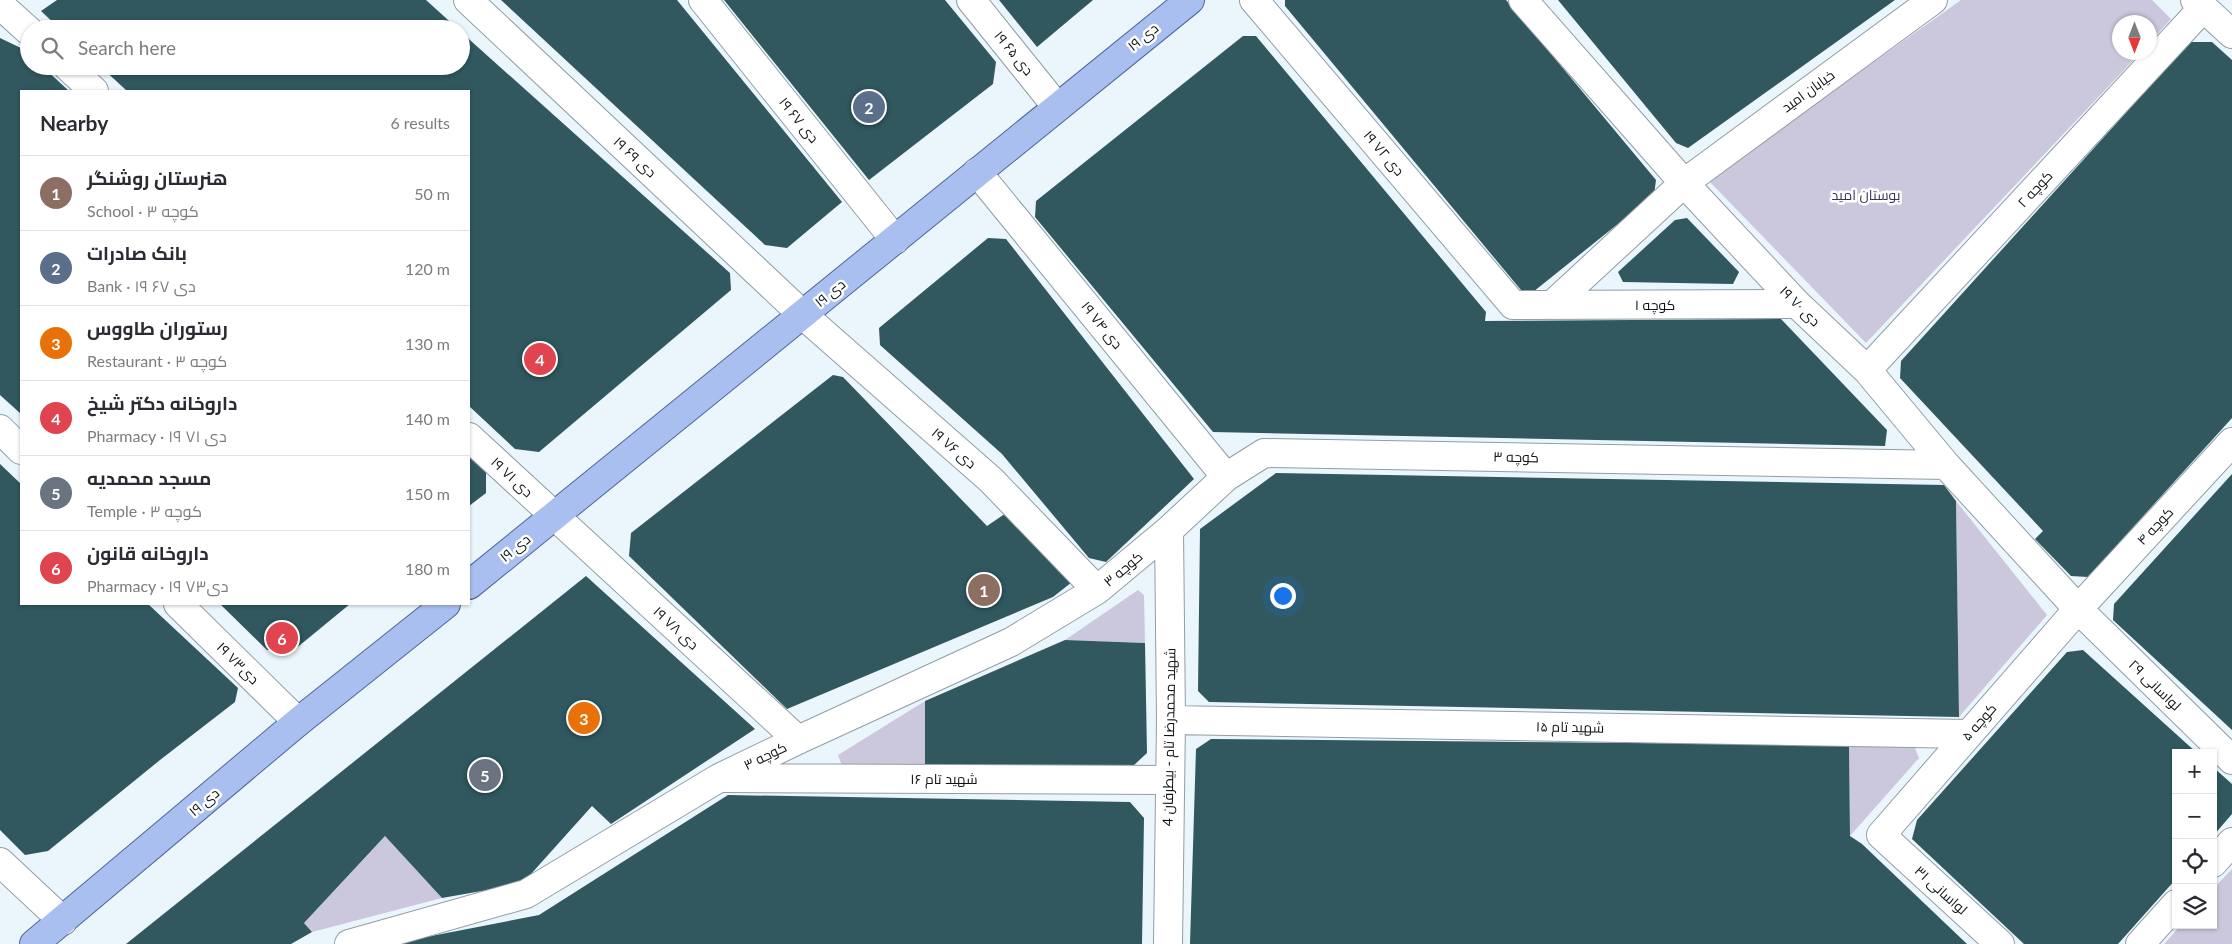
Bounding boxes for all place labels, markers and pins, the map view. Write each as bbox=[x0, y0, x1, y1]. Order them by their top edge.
pin: 2 bbox=[853, 88, 885, 126]
pin: 4 bbox=[524, 340, 556, 378]
pin: 1 bbox=[968, 571, 1000, 609]
pin: 6 bbox=[266, 619, 298, 657]
pin: 3 bbox=[568, 699, 600, 737]
pin: 5 bbox=[469, 756, 501, 794]

